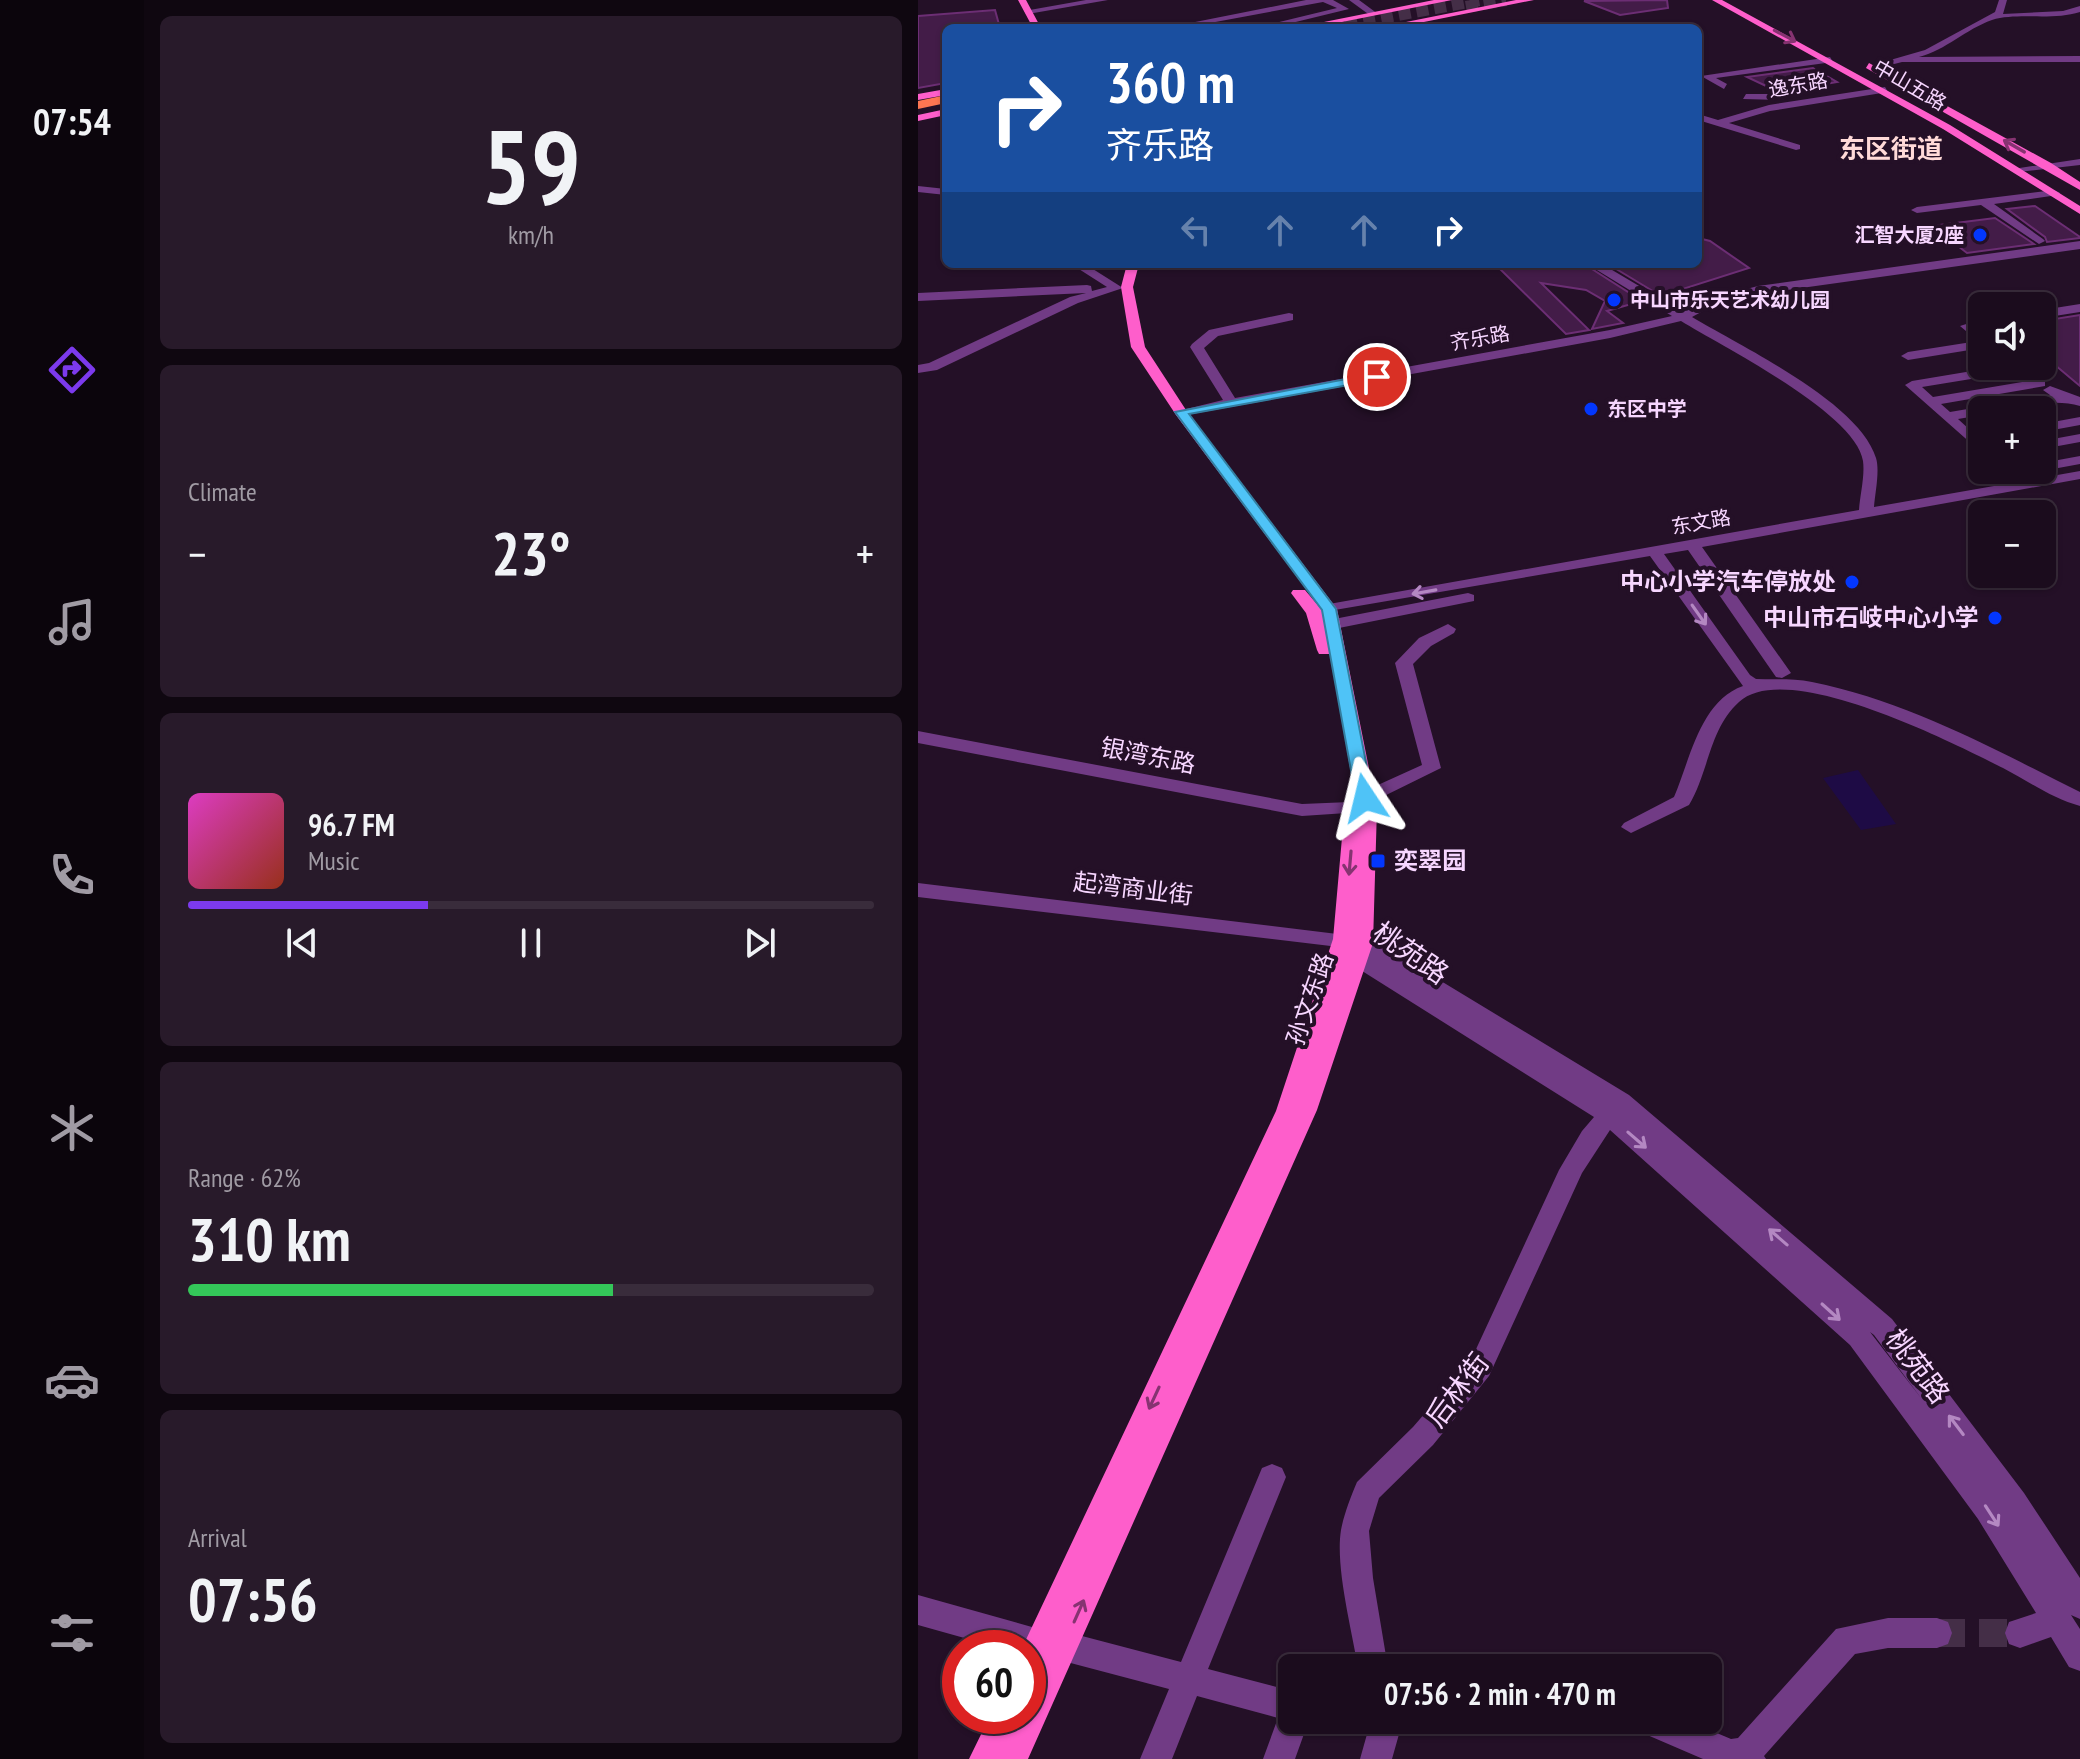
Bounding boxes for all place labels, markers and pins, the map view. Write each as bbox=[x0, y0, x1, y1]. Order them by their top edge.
place label: 汇智大厦2座 bbox=[1854, 222, 1964, 248]
marker: 汇智大厦2座 bbox=[1971, 226, 1989, 244]
place label: 中山市乐天艺术幼儿园 bbox=[1630, 287, 1830, 313]
marker: 中山市乐天艺术幼儿园 bbox=[1605, 291, 1623, 309]
pin bbox=[1343, 343, 1411, 411]
place label: 东区中学 bbox=[1607, 396, 1687, 422]
marker: 东区中学 bbox=[1582, 400, 1600, 418]
place label: 中心小学汽车停放处 bbox=[1620, 566, 1836, 597]
marker: 中心小学汽车停放处 bbox=[1843, 573, 1861, 591]
place label: 中山市石岐中心小学 bbox=[1763, 602, 1979, 633]
marker: 中山市石岐中心小学 bbox=[1986, 609, 2004, 627]
place label: 奕翠园 bbox=[1394, 845, 1466, 876]
marker: 奕翠园 bbox=[1369, 852, 1387, 870]

